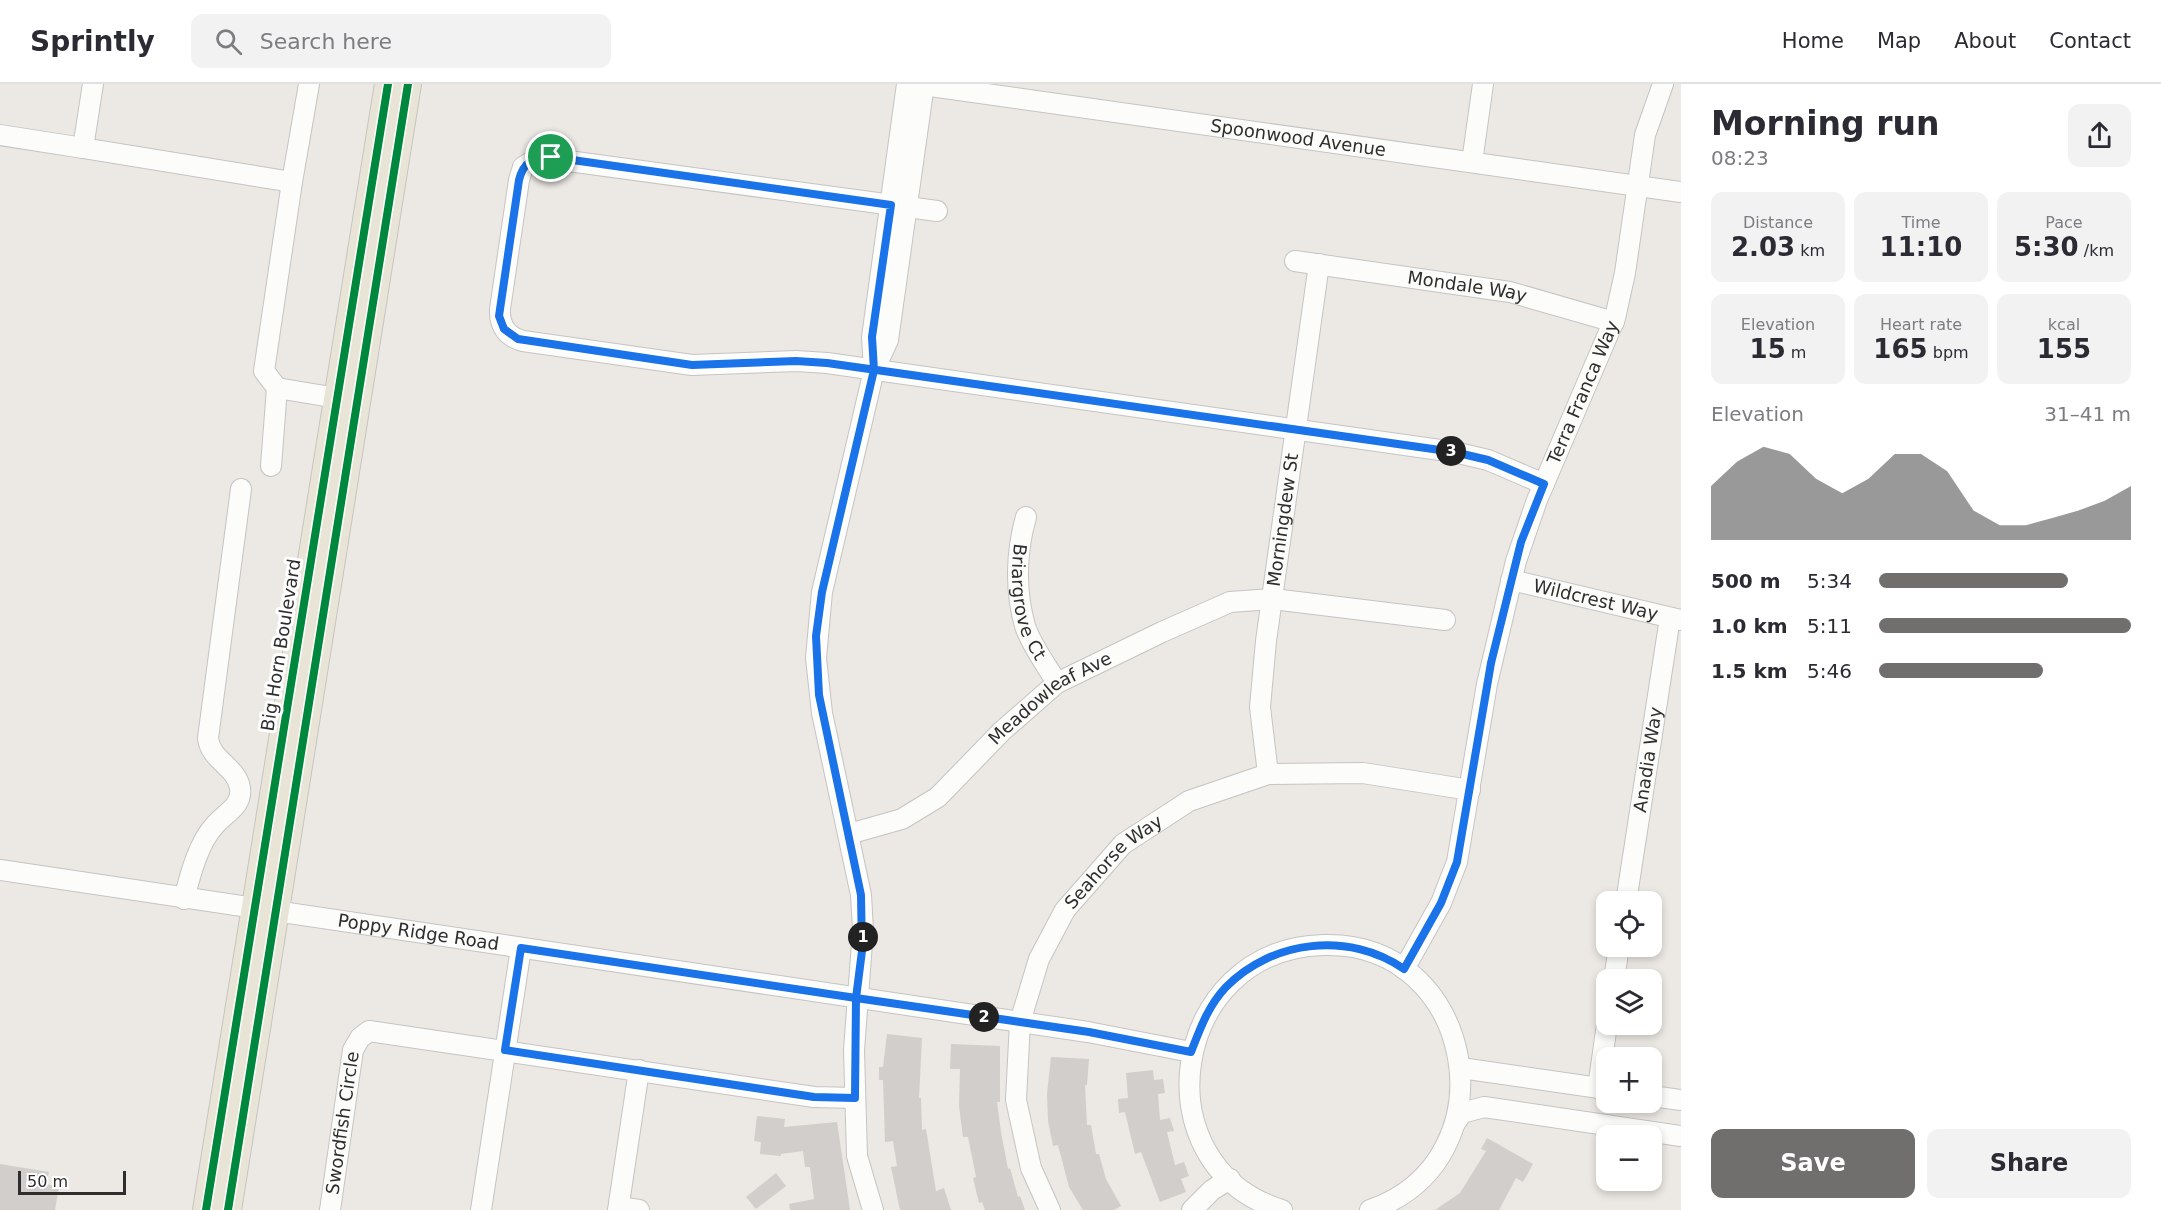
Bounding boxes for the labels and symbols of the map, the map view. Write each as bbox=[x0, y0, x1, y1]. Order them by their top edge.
street label: Spoonwood Avenue bbox=[1209, 115, 1387, 160]
pin bbox=[525, 131, 576, 182]
street label: Mondale Way bbox=[1406, 266, 1530, 306]
street label: Terra Franca Way bbox=[1542, 317, 1623, 468]
pin: 3 bbox=[1436, 436, 1466, 466]
street label: Morningdew St bbox=[1263, 452, 1302, 588]
street label: Briargrove Ct bbox=[1008, 542, 1051, 664]
street label: Big Horn Boulevard bbox=[257, 557, 305, 733]
street label: Wildcrest Way bbox=[1531, 575, 1661, 624]
street label: Meadowleaf Ave bbox=[984, 647, 1115, 749]
street label: Anadia Way bbox=[1629, 705, 1666, 814]
street label: Seahorse Way bbox=[1060, 810, 1166, 913]
street label: Poppy Ridge Road bbox=[336, 909, 501, 954]
pin: 1 bbox=[848, 922, 878, 952]
pin: 2 bbox=[969, 1002, 999, 1032]
street label: Swordfish Circle bbox=[321, 1050, 363, 1196]
scale bar bbox=[18, 1168, 126, 1196]

